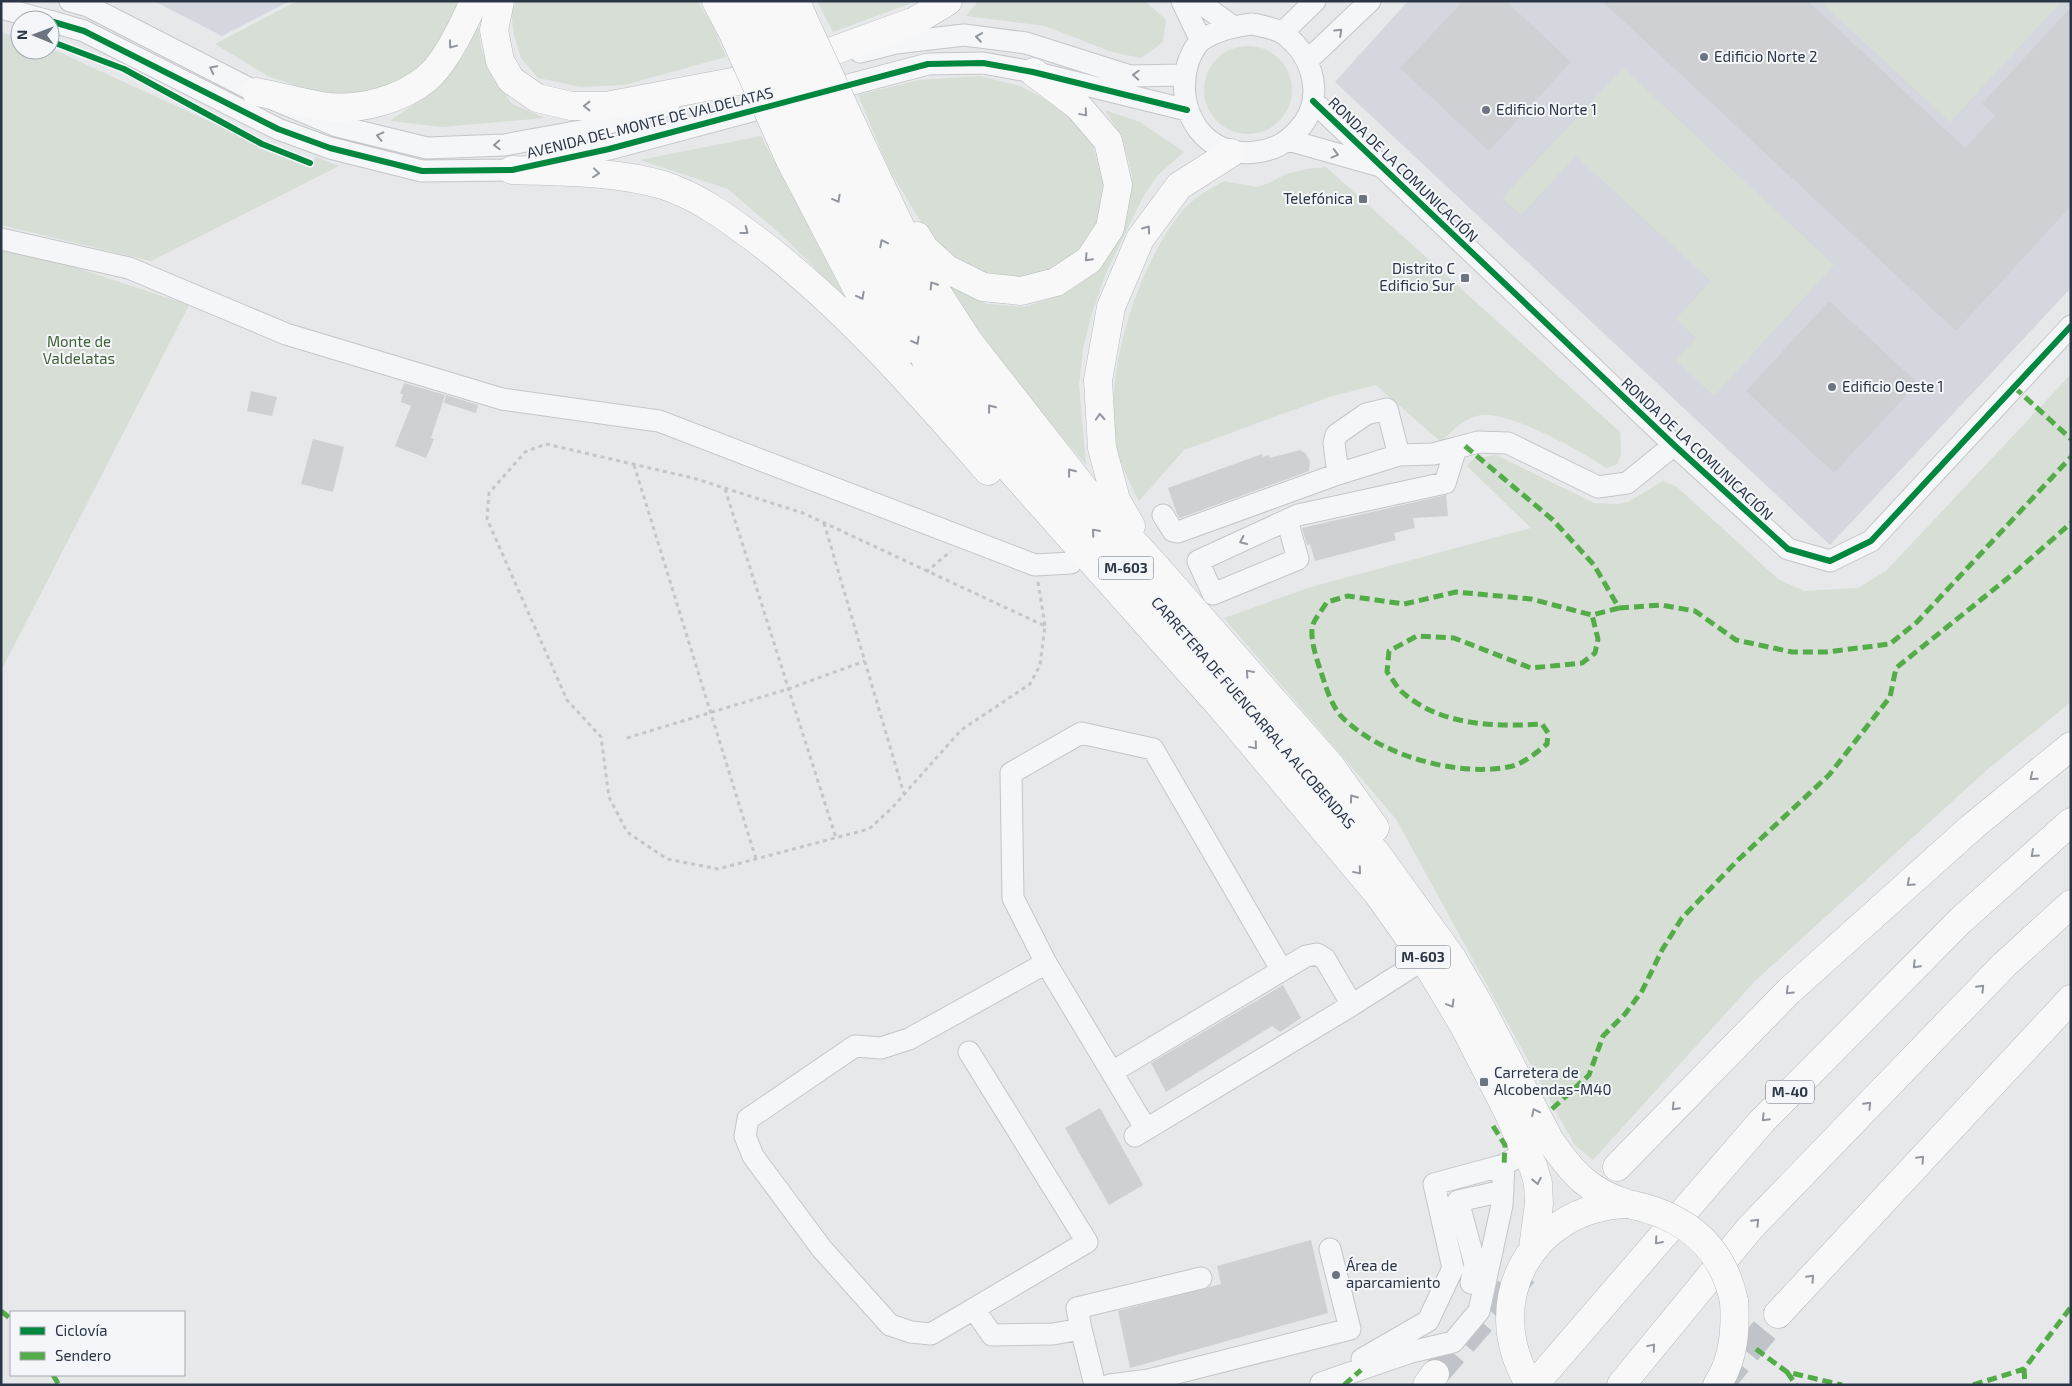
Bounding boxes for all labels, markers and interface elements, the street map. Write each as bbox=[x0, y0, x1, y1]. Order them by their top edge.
north arrow bbox=[10, 10, 60, 60]
one-way arrow bbox=[1333, 29, 1342, 38]
text: N bbox=[13, 30, 30, 40]
one-way arrow bbox=[975, 32, 983, 43]
one-way arrow bbox=[450, 39, 458, 48]
place label: Edificio Norte 2 bbox=[1714, 47, 1817, 65]
marker: Edificio Norte 2 bbox=[1698, 51, 1710, 63]
one-way arrow bbox=[209, 65, 218, 76]
one-way arrow bbox=[1132, 70, 1140, 81]
street label: AVENIDA DEL MONTE DE VALDELATAS bbox=[525, 83, 775, 161]
street label: RONDA DE LA COMUNICACIÓN bbox=[1325, 93, 1482, 245]
place label: Edificio Norte 1 bbox=[1496, 100, 1597, 118]
one-way arrow bbox=[583, 101, 590, 111]
marker: Edificio Norte 1 bbox=[1480, 104, 1492, 116]
one-way arrow bbox=[1079, 108, 1088, 117]
one-way arrow bbox=[375, 131, 384, 142]
one-way arrow bbox=[493, 139, 501, 150]
one-way arrow bbox=[1331, 148, 1339, 158]
one-way arrow bbox=[592, 168, 600, 179]
place label: Telefónica bbox=[1283, 189, 1353, 207]
one-way arrow bbox=[831, 193, 841, 202]
marker: Telefónica bbox=[1357, 193, 1369, 205]
one-way arrow bbox=[739, 225, 749, 234]
one-way arrow bbox=[1141, 225, 1150, 235]
one-way arrow bbox=[879, 239, 889, 248]
one-way arrow bbox=[1085, 252, 1094, 261]
place label: Distrito C Edificio Sur bbox=[1379, 259, 1455, 294]
marker: Distrito C Edificio Sur bbox=[1459, 272, 1471, 284]
one-way arrow bbox=[929, 281, 939, 290]
one-way arrow bbox=[855, 291, 865, 300]
park label: Monte de Valdelatas bbox=[43, 332, 115, 367]
one-way arrow bbox=[910, 335, 920, 344]
street label: RONDA DE LA COMUNICACIÓN bbox=[1618, 373, 1777, 523]
place label: Edificio Oeste 1 bbox=[1842, 377, 1944, 395]
marker: Edificio Oeste 1 bbox=[1826, 381, 1838, 393]
one-way arrow bbox=[988, 405, 996, 414]
one-way arrow bbox=[1095, 413, 1106, 421]
one-way arrow bbox=[1068, 469, 1076, 478]
one-way arrow bbox=[1092, 529, 1101, 538]
one-way arrow bbox=[1239, 534, 1248, 545]
road number: M-603 bbox=[1098, 556, 1154, 580]
street label: CARRETERA DE FUENCARRAL A ALCOBENDAS bbox=[1148, 593, 1359, 832]
one-way arrow bbox=[1246, 670, 1255, 679]
one-way arrow bbox=[1248, 740, 1257, 749]
one-way arrow bbox=[2030, 771, 2039, 779]
one-way arrow bbox=[1351, 795, 1359, 804]
one-way arrow bbox=[2031, 848, 2040, 857]
one-way arrow bbox=[1353, 865, 1362, 874]
one-way arrow bbox=[1906, 877, 1915, 886]
road number: M-603 bbox=[1396, 946, 1450, 969]
one-way arrow bbox=[1913, 959, 1922, 968]
one-way arrow bbox=[1786, 985, 1795, 994]
one-way arrow bbox=[1975, 985, 1984, 994]
one-way arrow bbox=[1445, 998, 1455, 1007]
place label: Carretera de Alcobendas-M40 bbox=[1494, 1063, 1611, 1098]
marker: Carretera de Alcobendas-M40 bbox=[1478, 1076, 1490, 1088]
road number: M-40 bbox=[1766, 1080, 1814, 1104]
one-way arrow bbox=[1672, 1102, 1681, 1111]
one-way arrow bbox=[1863, 1102, 1872, 1111]
one-way arrow bbox=[1531, 1108, 1542, 1117]
one-way arrow bbox=[1762, 1112, 1771, 1121]
one-way arrow bbox=[1915, 1156, 1924, 1165]
one-way arrow bbox=[1531, 1177, 1541, 1185]
one-way arrow bbox=[1750, 1219, 1759, 1228]
one-way arrow bbox=[1655, 1235, 1664, 1244]
place label: Área de aparcamiento bbox=[1346, 1256, 1440, 1291]
marker: Área de aparcamiento bbox=[1330, 1269, 1342, 1281]
one-way arrow bbox=[1805, 1275, 1814, 1284]
legend bbox=[10, 1311, 185, 1376]
text: Ciclovía bbox=[55, 1321, 107, 1339]
one-way arrow bbox=[1646, 1344, 1654, 1353]
text: Sendero bbox=[55, 1346, 111, 1364]

